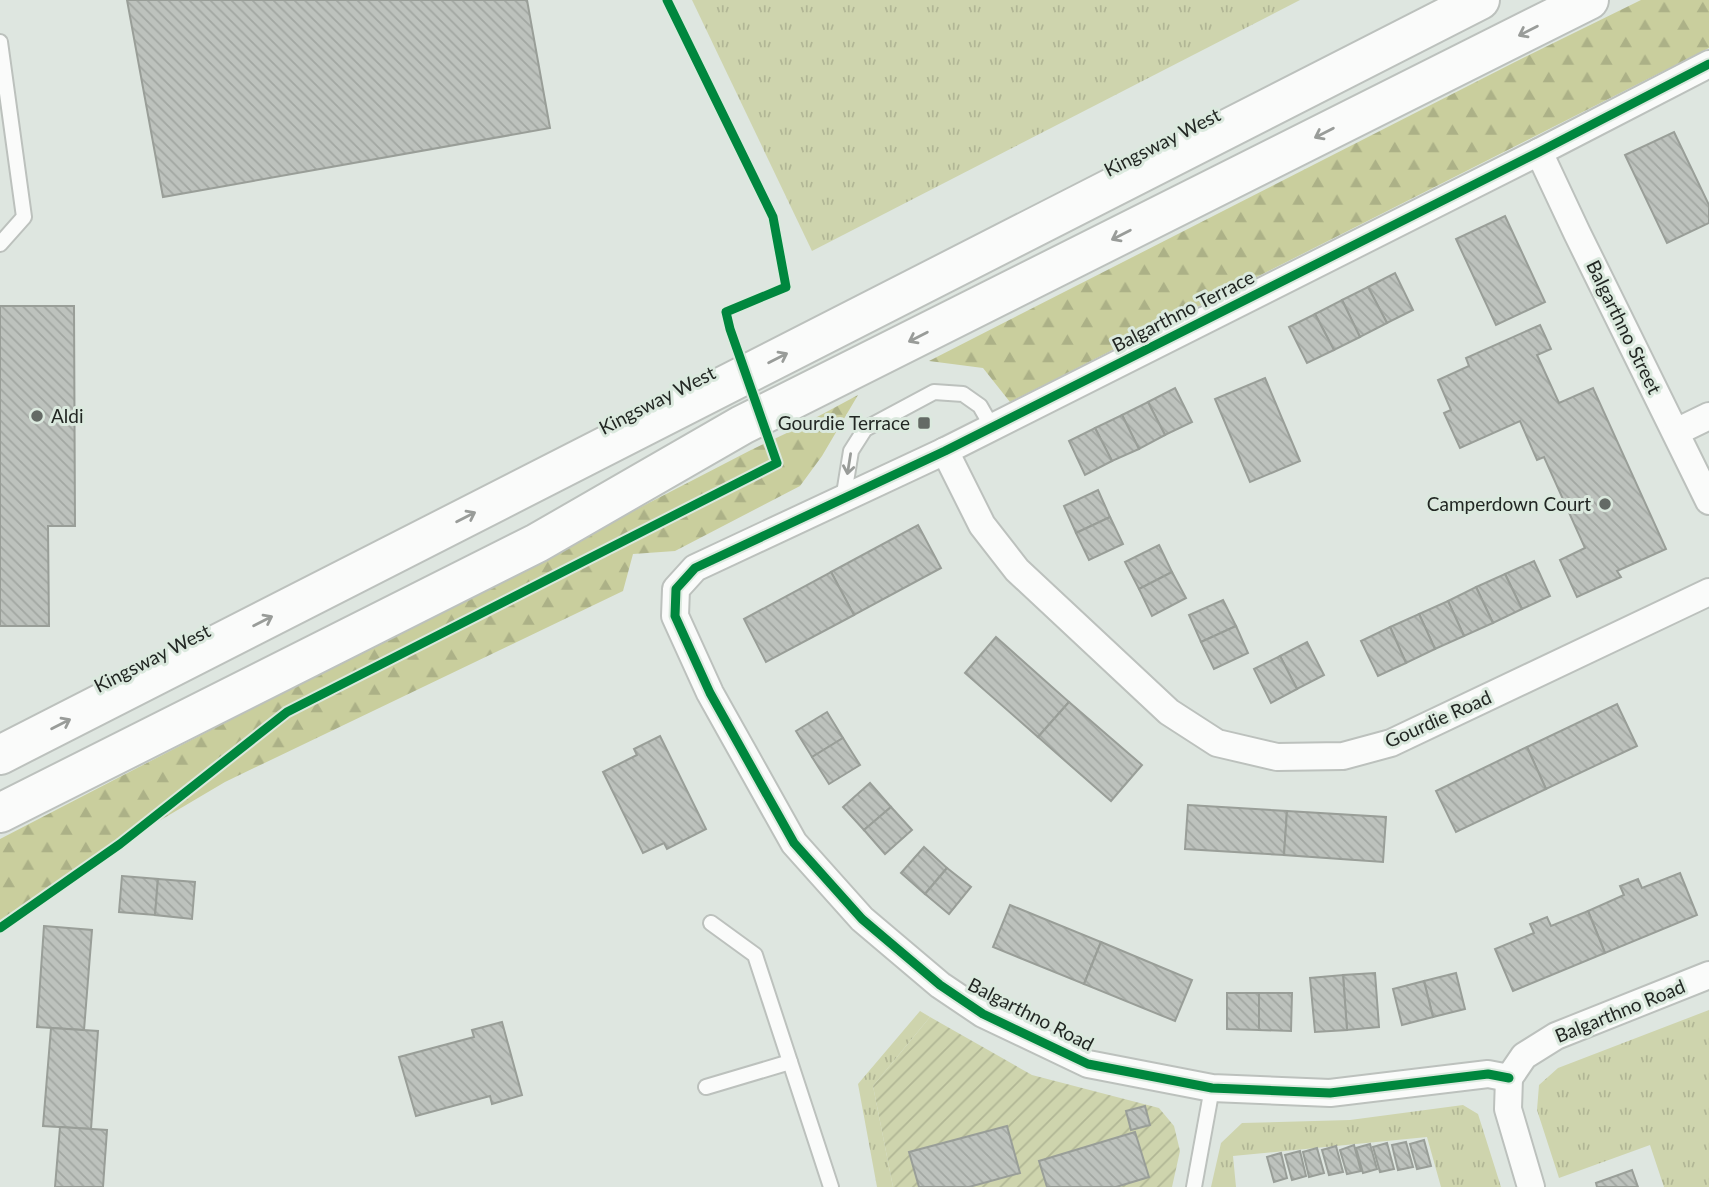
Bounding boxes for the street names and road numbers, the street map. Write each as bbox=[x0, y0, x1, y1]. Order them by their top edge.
street label: Kingsway West bbox=[1100, 102, 1224, 181]
street label: Balgarthno Street bbox=[1582, 256, 1667, 398]
street label: Balgarthno Terrace bbox=[1108, 265, 1258, 356]
street label: Kingsway West bbox=[595, 360, 719, 439]
street label: Kingsway West bbox=[90, 618, 214, 697]
street label: Gourdie Road bbox=[1381, 685, 1495, 752]
street label: Balgarthno Road bbox=[964, 972, 1098, 1055]
street label: Balgarthno Road bbox=[1551, 974, 1688, 1047]

